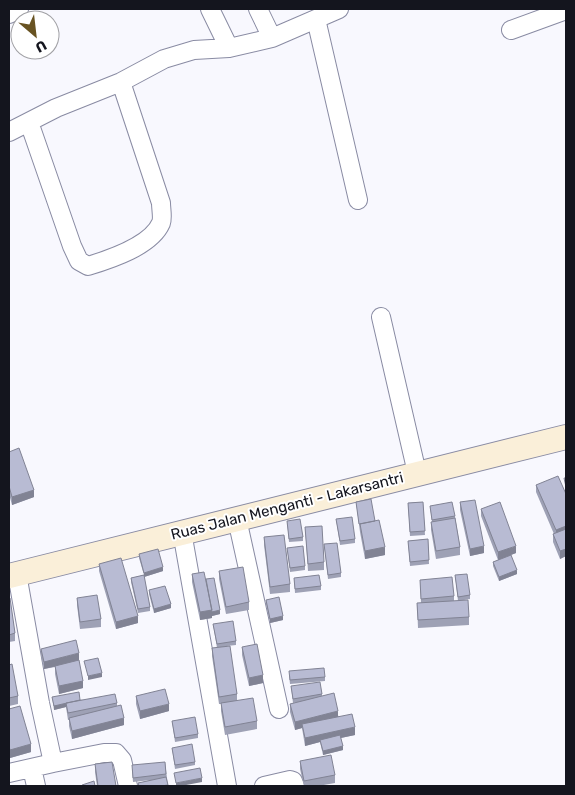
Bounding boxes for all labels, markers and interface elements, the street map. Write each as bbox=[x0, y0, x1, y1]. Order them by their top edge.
north arrow bbox=[10, 10, 60, 60]
text: U bbox=[32, 36, 49, 56]
street label: Ruas Jalan Menganti - Lakarsantri bbox=[169, 468, 405, 544]

